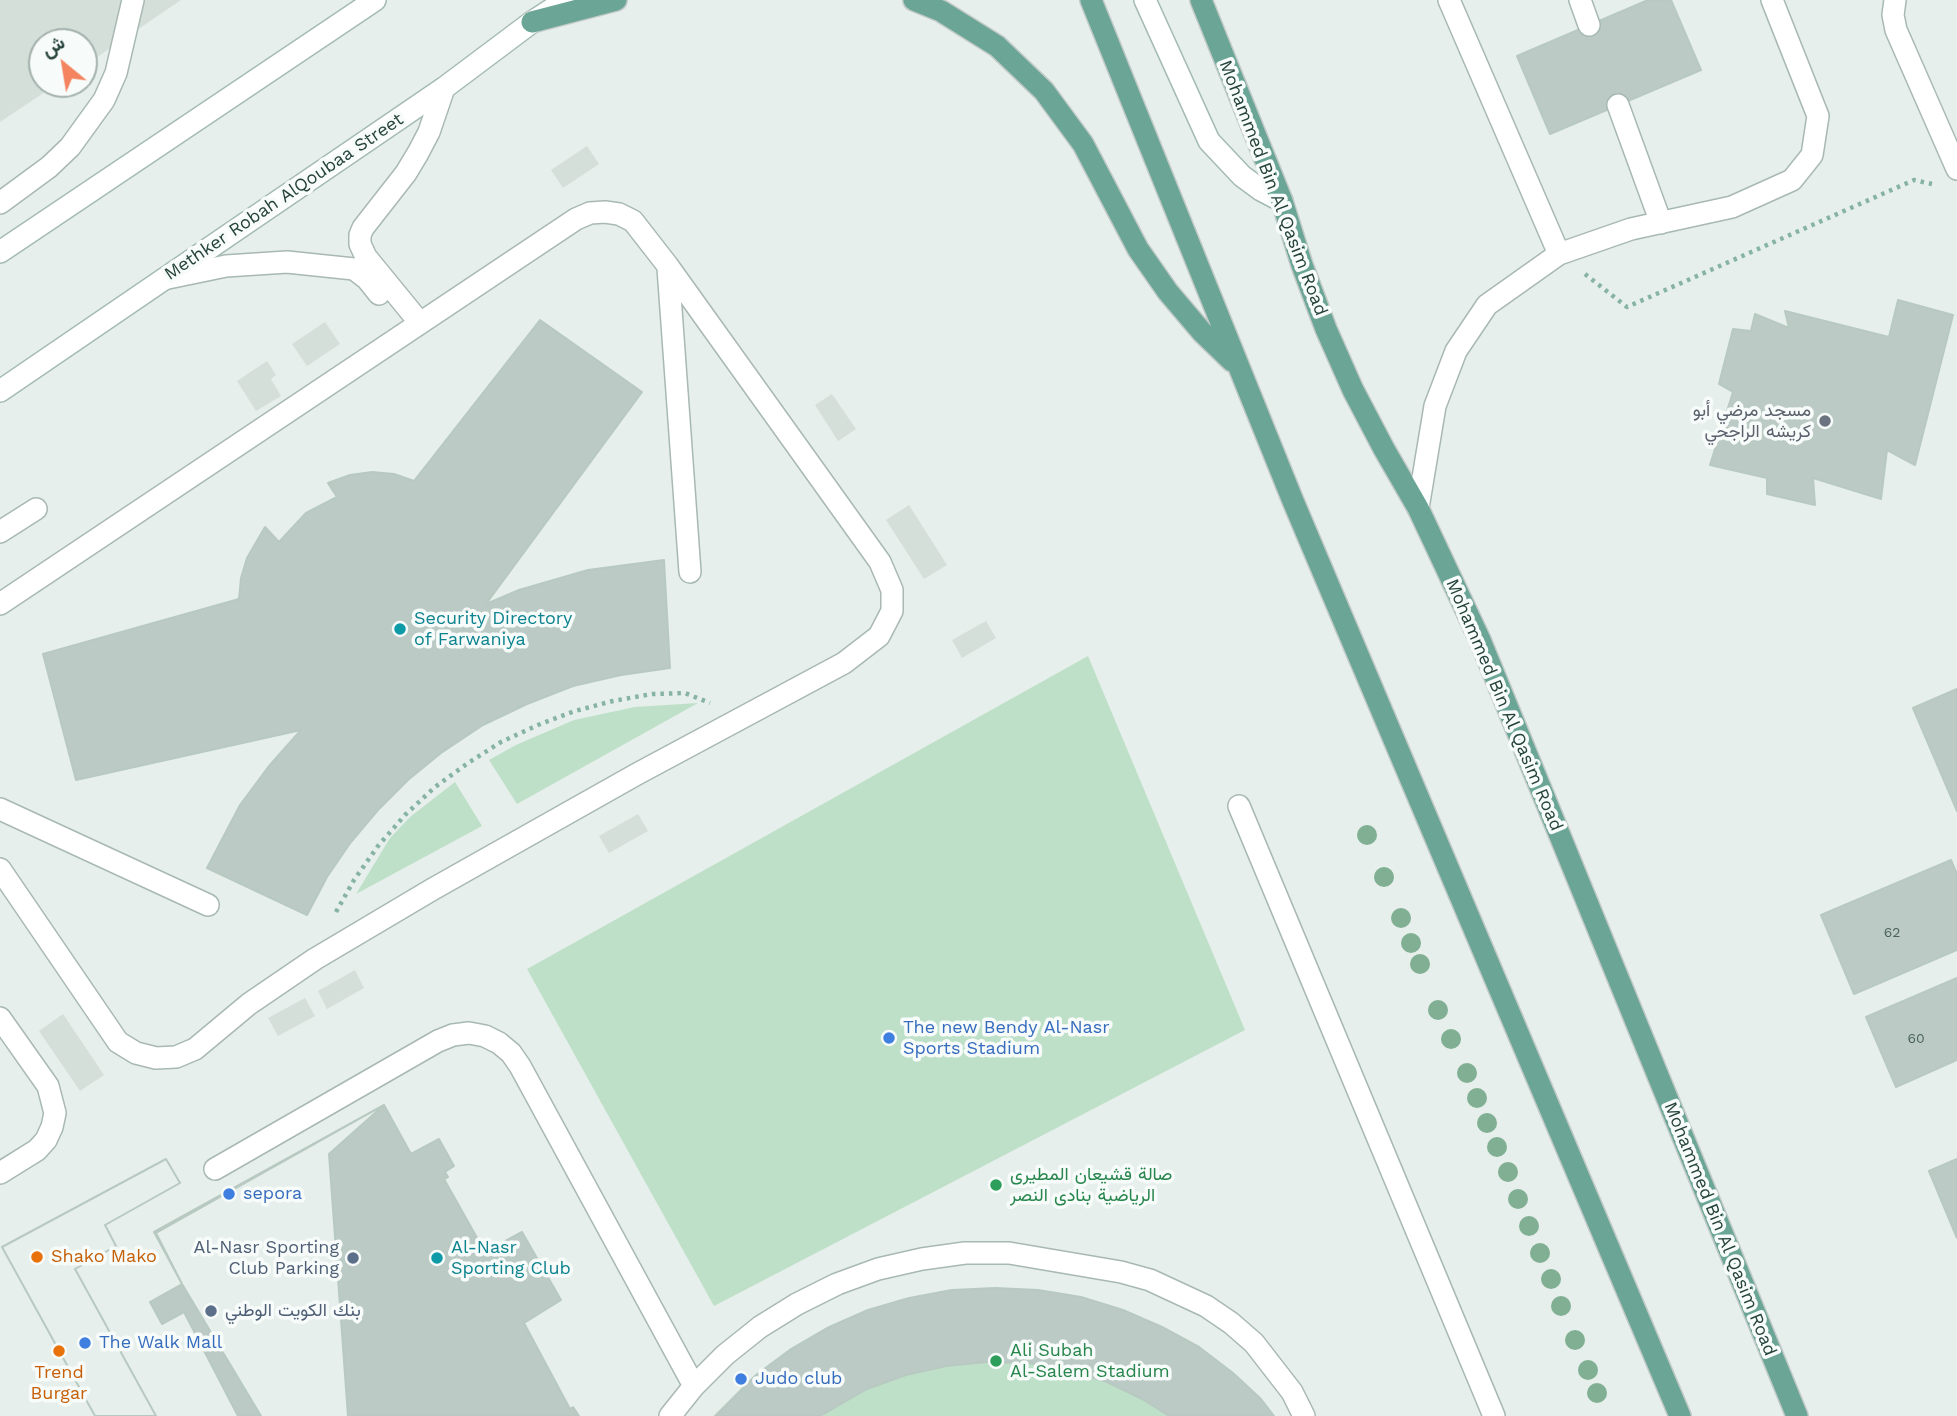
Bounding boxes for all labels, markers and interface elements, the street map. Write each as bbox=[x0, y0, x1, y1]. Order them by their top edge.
north arrow bbox=[28, 28, 98, 98]
text: ش bbox=[38, 30, 69, 62]
street label: Mohammed Bin Al Qasim Road bbox=[1214, 57, 1332, 319]
street label: Methker Robah AlQoubaa Street bbox=[160, 109, 408, 285]
place label: مسجد مرضي أبو كريشه الراجحي bbox=[1693, 400, 1811, 442]
marker: مسجد مرضي أبو كريشه الراجحي bbox=[1817, 413, 1833, 429]
street label: Mohammed Bin Al Qasim Road bbox=[1441, 576, 1567, 834]
place label: Security Directory of Farwaniya bbox=[414, 608, 572, 650]
marker: Security Directory of Farwaniya bbox=[392, 621, 408, 637]
house number: 62 bbox=[1884, 925, 1900, 941]
place label: The new Bendy Al-Nasr Sports Stadium bbox=[903, 1017, 1110, 1060]
marker: The new Bendy Al-Nasr Sports Stadium bbox=[881, 1030, 897, 1046]
house number: 60 bbox=[1907, 1031, 1925, 1047]
street label: Mohammed Bin Al Qasim Road bbox=[1659, 1099, 1781, 1359]
place label: صالة قشيعان المطيرى الرياضية بنادى النصر bbox=[1010, 1164, 1172, 1206]
marker: صالة قشيعان المطيرى الرياضية بنادى النصر bbox=[988, 1177, 1004, 1193]
place label: sepora bbox=[243, 1183, 302, 1205]
marker: sepora bbox=[221, 1186, 237, 1202]
place label: Al-Nasr Sporting Club Parking bbox=[194, 1237, 339, 1280]
place label: Al-Nasr Sporting Club bbox=[451, 1237, 571, 1280]
place label: Shako Mako bbox=[51, 1246, 157, 1268]
marker: Shako Mako bbox=[29, 1249, 45, 1265]
marker: Al-Nasr Sporting Club Parking bbox=[345, 1250, 361, 1266]
marker: Al-Nasr Sporting Club bbox=[429, 1250, 445, 1266]
place label: بنك الكويت الوطني bbox=[225, 1300, 361, 1322]
marker: بنك الكويت الوطني bbox=[203, 1303, 219, 1319]
place label: The Walk Mall bbox=[99, 1332, 222, 1354]
marker: The Walk Mall bbox=[77, 1335, 93, 1351]
place label: Ali Subah Al-Salem Stadium bbox=[1010, 1340, 1170, 1382]
marker: Trend Burgar bbox=[51, 1343, 67, 1359]
marker: Ali Subah Al-Salem Stadium bbox=[988, 1353, 1004, 1369]
place label: Trend Burgar bbox=[31, 1362, 87, 1404]
place label: Judo club bbox=[755, 1368, 842, 1390]
marker: Judo club bbox=[733, 1371, 749, 1387]

